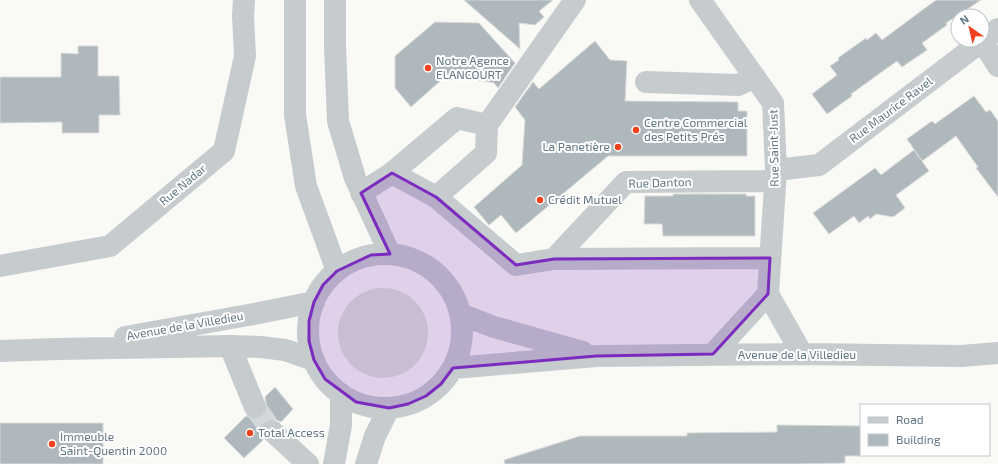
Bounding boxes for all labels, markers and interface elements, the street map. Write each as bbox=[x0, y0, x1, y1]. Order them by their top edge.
north arrow bbox=[950, 8, 990, 48]
text: N bbox=[957, 12, 971, 27]
place label: Notre Agence ELANCOURT bbox=[436, 53, 509, 81]
marker: Notre Agence ELANCOURT bbox=[423, 63, 433, 73]
street label: Rue Maurice Ravel bbox=[846, 73, 935, 145]
street label: Rue Saint-Just bbox=[765, 109, 781, 187]
place label: Centre Commercial des Petits Prés bbox=[644, 115, 748, 143]
marker: Centre Commercial des Petits Prés bbox=[631, 125, 641, 135]
place label: La Panetière bbox=[542, 139, 610, 153]
marker: La Panetière bbox=[613, 142, 623, 152]
street label: Rue Nadar bbox=[156, 161, 209, 208]
street label: Rue Danton bbox=[628, 174, 692, 190]
place label: Crédit Mutuel bbox=[548, 192, 622, 206]
marker: Crédit Mutuel bbox=[535, 195, 545, 205]
street label: Avenue de la Villedieu bbox=[125, 308, 244, 342]
street label: Avenue de la Villedieu bbox=[738, 347, 856, 361]
legend bbox=[860, 404, 990, 456]
text: Road bbox=[896, 412, 924, 426]
place label: Total Access bbox=[258, 425, 325, 439]
marker: Total Access bbox=[245, 428, 255, 438]
place label: Immeuble Saint-Quentin 2000 bbox=[60, 429, 167, 458]
text: Building bbox=[896, 432, 941, 446]
marker: Immeuble Saint-Quentin 2000 bbox=[47, 439, 57, 449]

